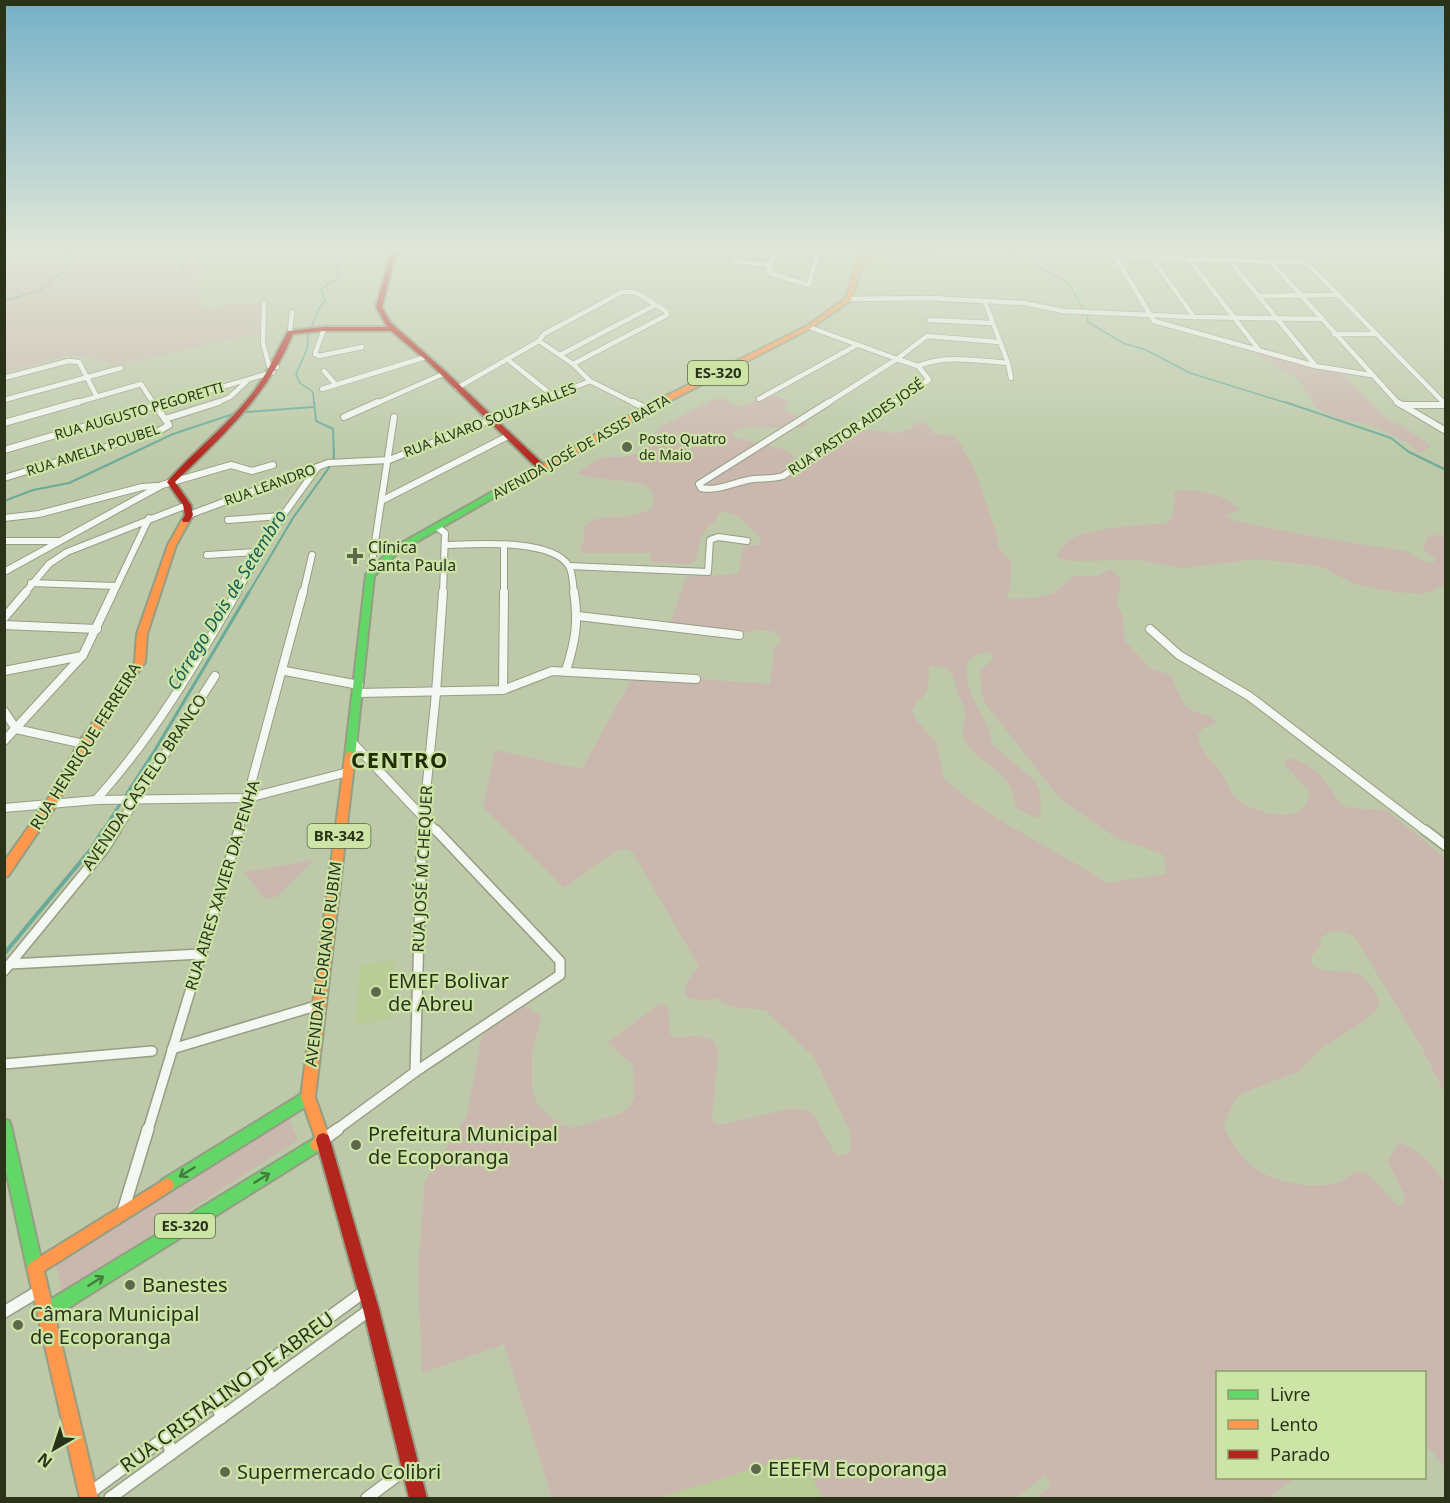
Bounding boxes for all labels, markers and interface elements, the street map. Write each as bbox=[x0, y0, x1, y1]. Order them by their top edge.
road number: ES-320 bbox=[688, 361, 748, 385]
street label: RUA PASTOR AIDES JOSÉ bbox=[784, 374, 927, 479]
street label: RUA AUGUSTO PEGORETTI bbox=[52, 377, 226, 444]
street label: RUA ÁLVARO SOUZA SALLES bbox=[401, 378, 579, 461]
street label: AVENIDA JOSÉ DE ASSIS BAETA bbox=[489, 390, 673, 503]
street label: RUA AMELIA POUBEL bbox=[24, 419, 162, 480]
place label: Posto Quatro de Maio bbox=[639, 429, 726, 464]
marker: Posto Quatro de Maio bbox=[620, 440, 634, 454]
street label: RUA LEANDRO bbox=[221, 459, 318, 510]
water label: Córrego Dois de Setembro bbox=[161, 505, 292, 694]
place label: Clínica Santa Paula bbox=[368, 536, 456, 576]
marker: Clínica Santa Paula bbox=[346, 547, 364, 565]
street label: RUA HENRIQUE FERREIRA bbox=[25, 658, 146, 834]
street label: AVENIDA CASTELO BRANCO bbox=[77, 690, 211, 874]
district label: CENTRO bbox=[351, 744, 449, 774]
street label: RUA AIRES XAVIER DA PENHA bbox=[179, 776, 265, 993]
street label: RUA JOSÉ M CHEQUER bbox=[407, 785, 437, 953]
road number: BR-342 bbox=[308, 824, 370, 848]
street label: AVENIDA FLORIANO RUBIM bbox=[299, 860, 347, 1068]
place label: EMEF Bolivar de Abreu bbox=[388, 967, 509, 1017]
marker: EMEF Bolivar de Abreu bbox=[369, 985, 383, 999]
place label: Prefeitura Municipal de Ecoporanga bbox=[368, 1120, 558, 1170]
marker: Prefeitura Municipal de Ecoporanga bbox=[349, 1138, 363, 1152]
one-way arrow bbox=[179, 1167, 196, 1179]
one-way arrow bbox=[253, 1172, 270, 1184]
road number: ES-320 bbox=[155, 1214, 215, 1238]
place label: Banestes bbox=[142, 1271, 228, 1298]
one-way arrow bbox=[87, 1274, 104, 1286]
marker: Banestes bbox=[123, 1278, 137, 1292]
place label: Câmara Municipal de Ecoporanga bbox=[30, 1300, 200, 1350]
street label: RUA CRISTALINO DE ABREU bbox=[114, 1305, 339, 1478]
marker: Câmara Municipal de Ecoporanga bbox=[11, 1318, 25, 1332]
legend bbox=[1216, 1371, 1426, 1479]
text: Livre bbox=[1270, 1382, 1310, 1406]
text: Lento bbox=[1270, 1412, 1318, 1436]
north arrow bbox=[24, 1419, 84, 1479]
text: Parado bbox=[1270, 1442, 1330, 1466]
text: N bbox=[33, 1448, 57, 1473]
place label: EEEFM Ecoporanga bbox=[768, 1455, 947, 1482]
place label: Supermercado Colibri bbox=[237, 1458, 441, 1485]
marker: EEEFM Ecoporanga bbox=[749, 1462, 763, 1476]
marker: Supermercado Colibri bbox=[218, 1465, 232, 1479]

